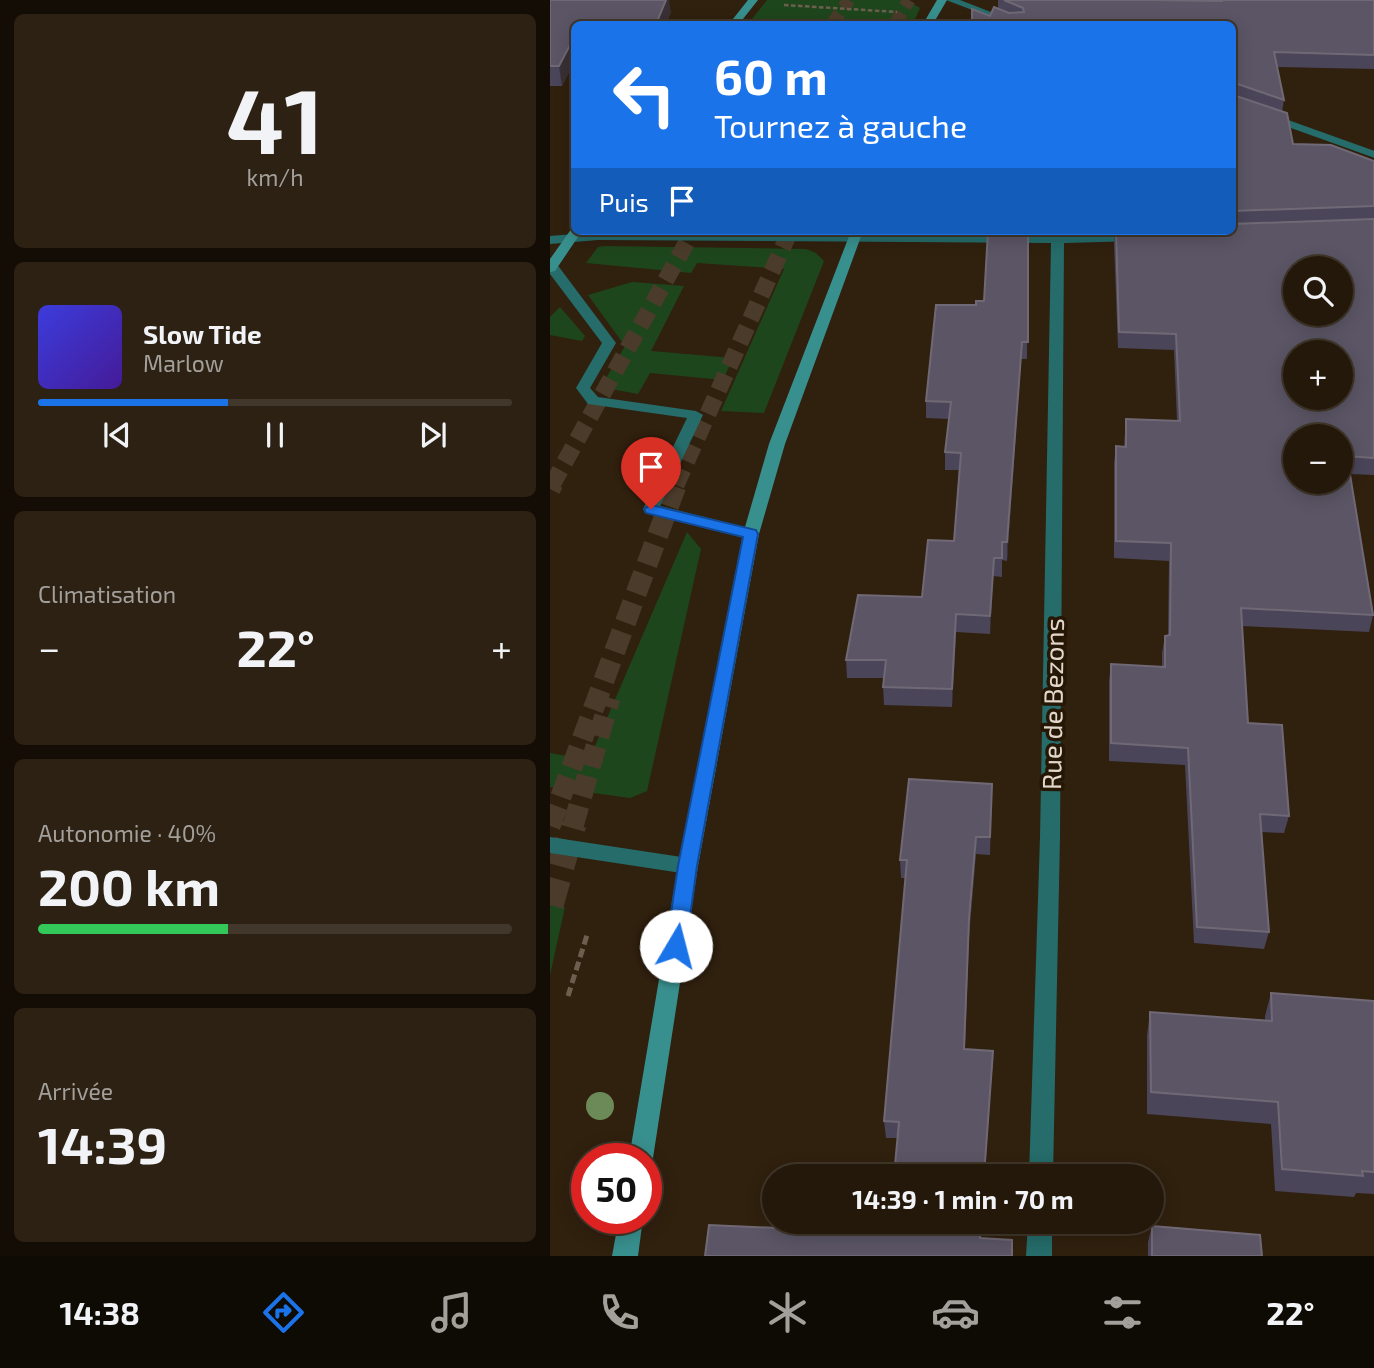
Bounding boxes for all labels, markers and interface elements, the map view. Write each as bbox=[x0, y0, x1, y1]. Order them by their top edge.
text: 60 m bbox=[714, 46, 828, 105]
icon: left bbox=[599, 49, 690, 140]
text: 41 bbox=[226, 63, 324, 172]
text: Tournez à gauche bbox=[714, 106, 967, 144]
text: km/h bbox=[246, 163, 304, 191]
icon: arrive bbox=[663, 182, 701, 220]
text: Puis bbox=[599, 186, 649, 217]
map controls bbox=[1283, 256, 1353, 494]
button: search bbox=[1283, 256, 1353, 326]
text: Slow Tide bbox=[143, 318, 262, 349]
button: + bbox=[1283, 340, 1353, 410]
text: Marlow bbox=[143, 349, 224, 377]
icon: previous bbox=[98, 416, 136, 454]
icon: pause bbox=[256, 416, 294, 454]
icon: next bbox=[414, 416, 452, 454]
button: − bbox=[1283, 424, 1353, 494]
pin bbox=[621, 437, 681, 509]
icon: arrive bbox=[632, 448, 670, 486]
text: Climatisation bbox=[38, 580, 176, 608]
text: 22° bbox=[236, 615, 315, 677]
street label: Rue de Bezons bbox=[1035, 618, 1069, 790]
text: − bbox=[38, 624, 60, 670]
text: + bbox=[491, 624, 512, 670]
text: Autonomie · 40% bbox=[38, 819, 216, 847]
text: 200 km bbox=[38, 854, 220, 916]
position arrow bbox=[639, 909, 713, 983]
text: Arrivée bbox=[38, 1077, 113, 1105]
text: 14:39 bbox=[38, 1112, 167, 1174]
speed limit sign: 50 bbox=[571, 1143, 662, 1234]
text: 14:39 · 1 min · 70 m bbox=[852, 1183, 1074, 1214]
icon: directions bbox=[259, 1288, 308, 1337]
icon: music bbox=[427, 1288, 476, 1337]
icon: phone bbox=[595, 1288, 644, 1337]
icon: climate bbox=[763, 1288, 812, 1337]
icon: car bbox=[931, 1288, 980, 1337]
icon: filters bbox=[1098, 1288, 1147, 1337]
text: 14:38 bbox=[59, 1293, 140, 1331]
text: 22° bbox=[1266, 1293, 1315, 1331]

